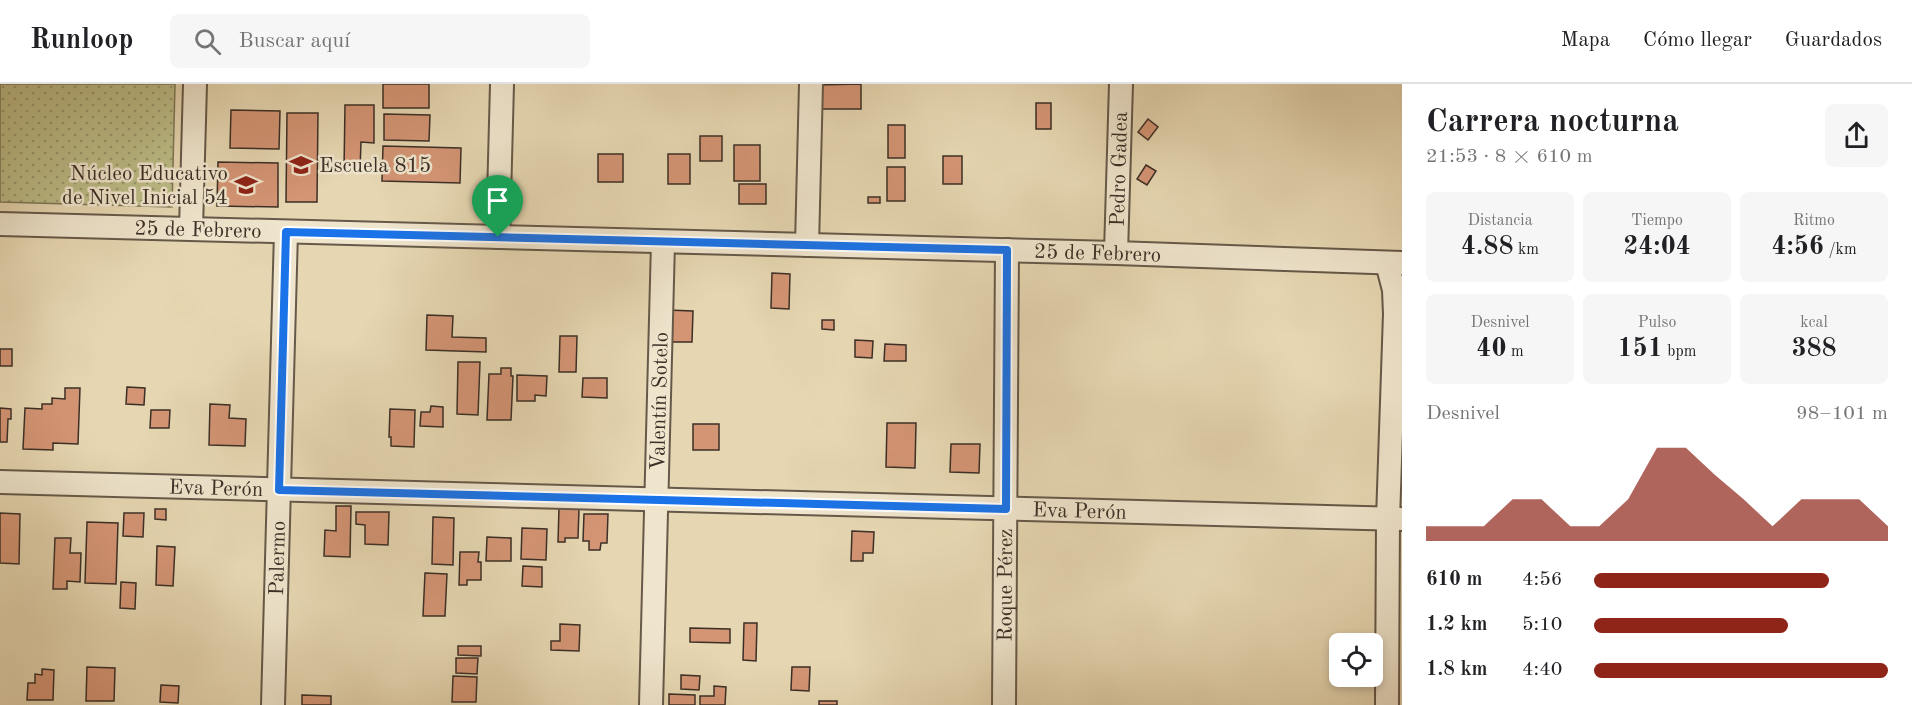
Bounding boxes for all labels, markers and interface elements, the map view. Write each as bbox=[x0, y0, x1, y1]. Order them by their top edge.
search box bbox=[170, 14, 590, 68]
icon: search bbox=[191, 25, 224, 58]
text: Runloop bbox=[30, 27, 134, 55]
text: Buscar aquí bbox=[239, 30, 350, 52]
text: Mapa bbox=[1561, 30, 1610, 51]
text: Cómo llegar bbox=[1643, 30, 1752, 51]
text: Guardados bbox=[1785, 30, 1882, 51]
button: share bbox=[1825, 104, 1888, 167]
text: Carrera nocturna bbox=[1426, 106, 1679, 139]
street label: Pedro Gadea bbox=[1108, 111, 1132, 227]
text: 21:53 · 8 × 610 m bbox=[1426, 147, 1593, 167]
school or university icon: Escuela 815 bbox=[288, 152, 314, 178]
place label: Escuela 815 bbox=[319, 156, 431, 177]
place label: Núcleo Educativo de Nivel Inicial 54 bbox=[62, 164, 228, 209]
school or university icon: Núcleo Educativo de Nivel Inicial 54 bbox=[233, 172, 259, 198]
pin bbox=[472, 175, 523, 237]
icon: arrive bbox=[481, 184, 514, 217]
text: Distancia bbox=[1467, 213, 1533, 229]
text: Tiempo bbox=[1631, 213, 1683, 229]
text: Ritmo bbox=[1793, 213, 1835, 229]
street label: 25 de Febrero bbox=[134, 218, 262, 243]
text: 4.88 bbox=[1461, 234, 1514, 260]
text: 24:04 bbox=[1623, 234, 1691, 260]
text: 4:56 bbox=[1771, 234, 1824, 260]
street label: 25 de Febrero bbox=[1034, 242, 1162, 267]
text: km bbox=[1514, 242, 1539, 258]
text: /km bbox=[1824, 242, 1857, 258]
text: Desnivel bbox=[1470, 315, 1530, 331]
text: Pulso bbox=[1638, 315, 1676, 331]
text: kcal bbox=[1800, 315, 1828, 331]
street label: Valentín Sotelo bbox=[648, 332, 673, 471]
text: 40 bbox=[1476, 336, 1506, 362]
text: 151 bbox=[1618, 336, 1663, 362]
text: 388 bbox=[1791, 336, 1837, 362]
text: m bbox=[1506, 344, 1524, 360]
text: bpm bbox=[1663, 344, 1696, 360]
text: Desnivel bbox=[1426, 404, 1500, 424]
text: 98–101 m bbox=[1796, 404, 1888, 424]
street label: Eva Perón bbox=[168, 477, 263, 501]
street label: Eva Perón bbox=[1032, 500, 1127, 524]
street label: Palermo bbox=[267, 520, 290, 596]
street label: Roque Pérez bbox=[995, 528, 1017, 642]
text: 610 m bbox=[1426, 570, 1482, 590]
text: 4:56 bbox=[1522, 570, 1562, 590]
text: 1.2 km bbox=[1426, 615, 1488, 635]
text: 5:10 bbox=[1522, 615, 1562, 635]
map controls bbox=[1329, 633, 1383, 687]
button: locate bbox=[1329, 633, 1383, 687]
text: 1.8 km bbox=[1426, 660, 1488, 680]
text: 4:40 bbox=[1522, 660, 1562, 680]

